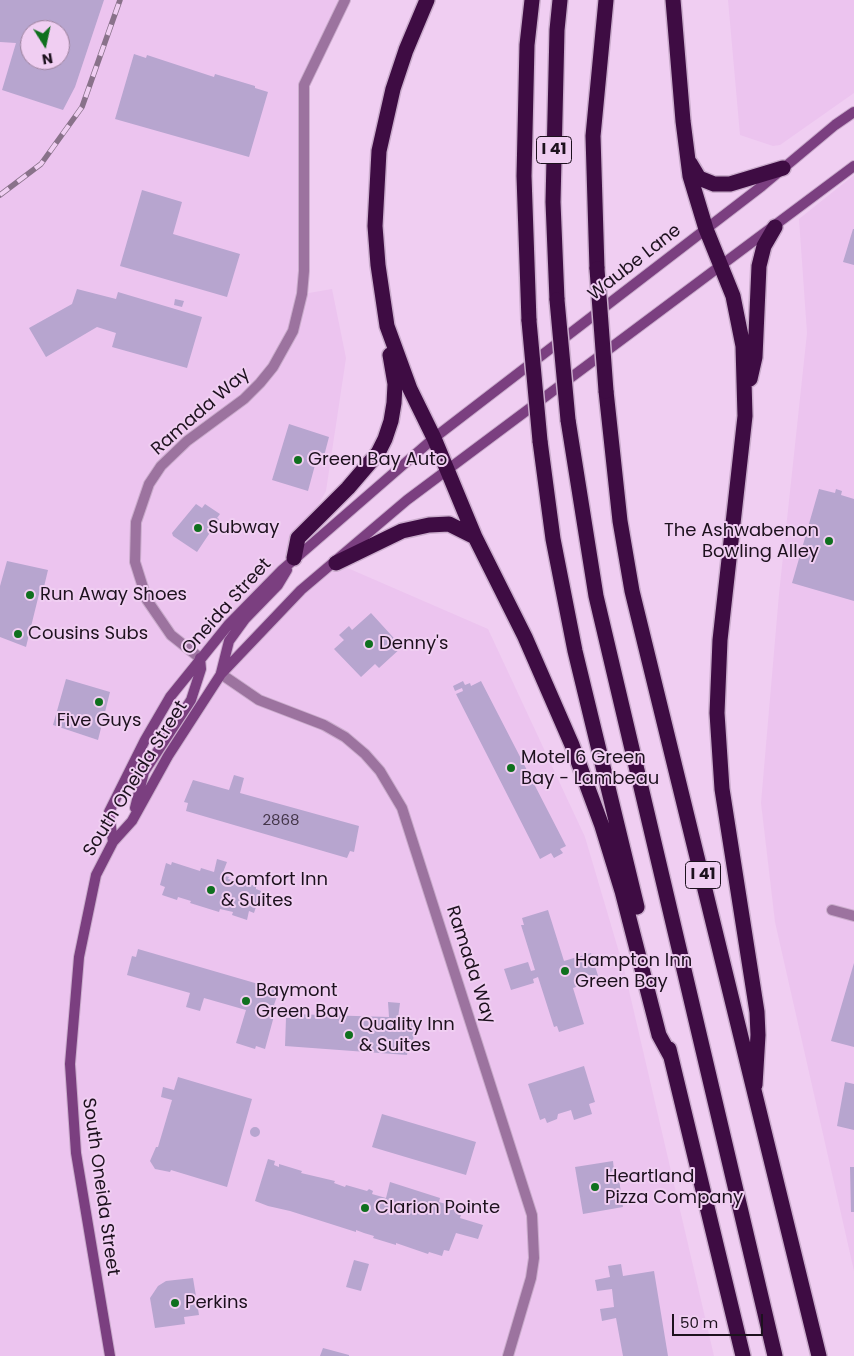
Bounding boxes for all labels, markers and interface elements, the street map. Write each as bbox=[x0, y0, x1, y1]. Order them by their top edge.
north arrow bbox=[20, 20, 70, 70]
text: N bbox=[41, 48, 54, 70]
road number: I 41 bbox=[536, 136, 572, 164]
street label: Waube Lane bbox=[584, 220, 686, 306]
street label: Ramada Way bbox=[148, 364, 254, 460]
place label: Green Bay Auto bbox=[308, 449, 447, 471]
marker: Green Bay Auto bbox=[292, 454, 304, 466]
place label: Subway bbox=[208, 517, 279, 539]
place label: The Ashwabenon Bowling Alley bbox=[664, 520, 819, 562]
marker: Subway bbox=[192, 522, 204, 534]
marker: The Ashwabenon Bowling Alley bbox=[823, 535, 835, 547]
street label: Oneida Street bbox=[178, 554, 276, 660]
place label: Run Away Shoes bbox=[40, 584, 187, 606]
marker: Run Away Shoes bbox=[24, 589, 36, 601]
place label: Cousins Subs bbox=[28, 623, 148, 645]
marker: Cousins Subs bbox=[12, 628, 24, 640]
place label: Denny's bbox=[379, 633, 448, 655]
marker: Denny's bbox=[363, 638, 375, 650]
marker: Five Guys bbox=[93, 696, 105, 708]
street label: South Oneida Street bbox=[79, 697, 193, 861]
place label: Five Guys bbox=[57, 710, 141, 732]
place label: Motel 6 Green Bay - Lambeau bbox=[521, 747, 659, 790]
marker: Motel 6 Green Bay - Lambeau bbox=[505, 762, 517, 774]
house number: 2868 bbox=[262, 812, 300, 830]
road number: I 41 bbox=[686, 862, 720, 888]
place label: Comfort Inn & Suites bbox=[221, 869, 328, 912]
marker: Comfort Inn & Suites bbox=[205, 884, 217, 896]
street label: Ramada Way bbox=[441, 903, 499, 1027]
place label: Hampton Inn Green Bay bbox=[575, 950, 692, 992]
marker: Hampton Inn Green Bay bbox=[559, 965, 571, 977]
place label: Baymont Green Bay bbox=[256, 980, 349, 1022]
marker: Baymont Green Bay bbox=[240, 995, 252, 1007]
place label: Quality Inn & Suites bbox=[359, 1014, 455, 1056]
marker: Quality Inn & Suites bbox=[343, 1029, 355, 1041]
street label: South Oneida Street bbox=[77, 1097, 123, 1277]
place label: Heartland Pizza Company bbox=[605, 1166, 743, 1208]
marker: Heartland Pizza Company bbox=[589, 1181, 601, 1193]
place label: Clarion Pointe bbox=[375, 1197, 500, 1219]
marker: Clarion Pointe bbox=[359, 1202, 371, 1214]
place label: Perkins bbox=[185, 1292, 248, 1314]
marker: Perkins bbox=[169, 1297, 181, 1309]
scale bar bbox=[674, 1304, 765, 1336]
text: 50 m bbox=[680, 1312, 718, 1333]

